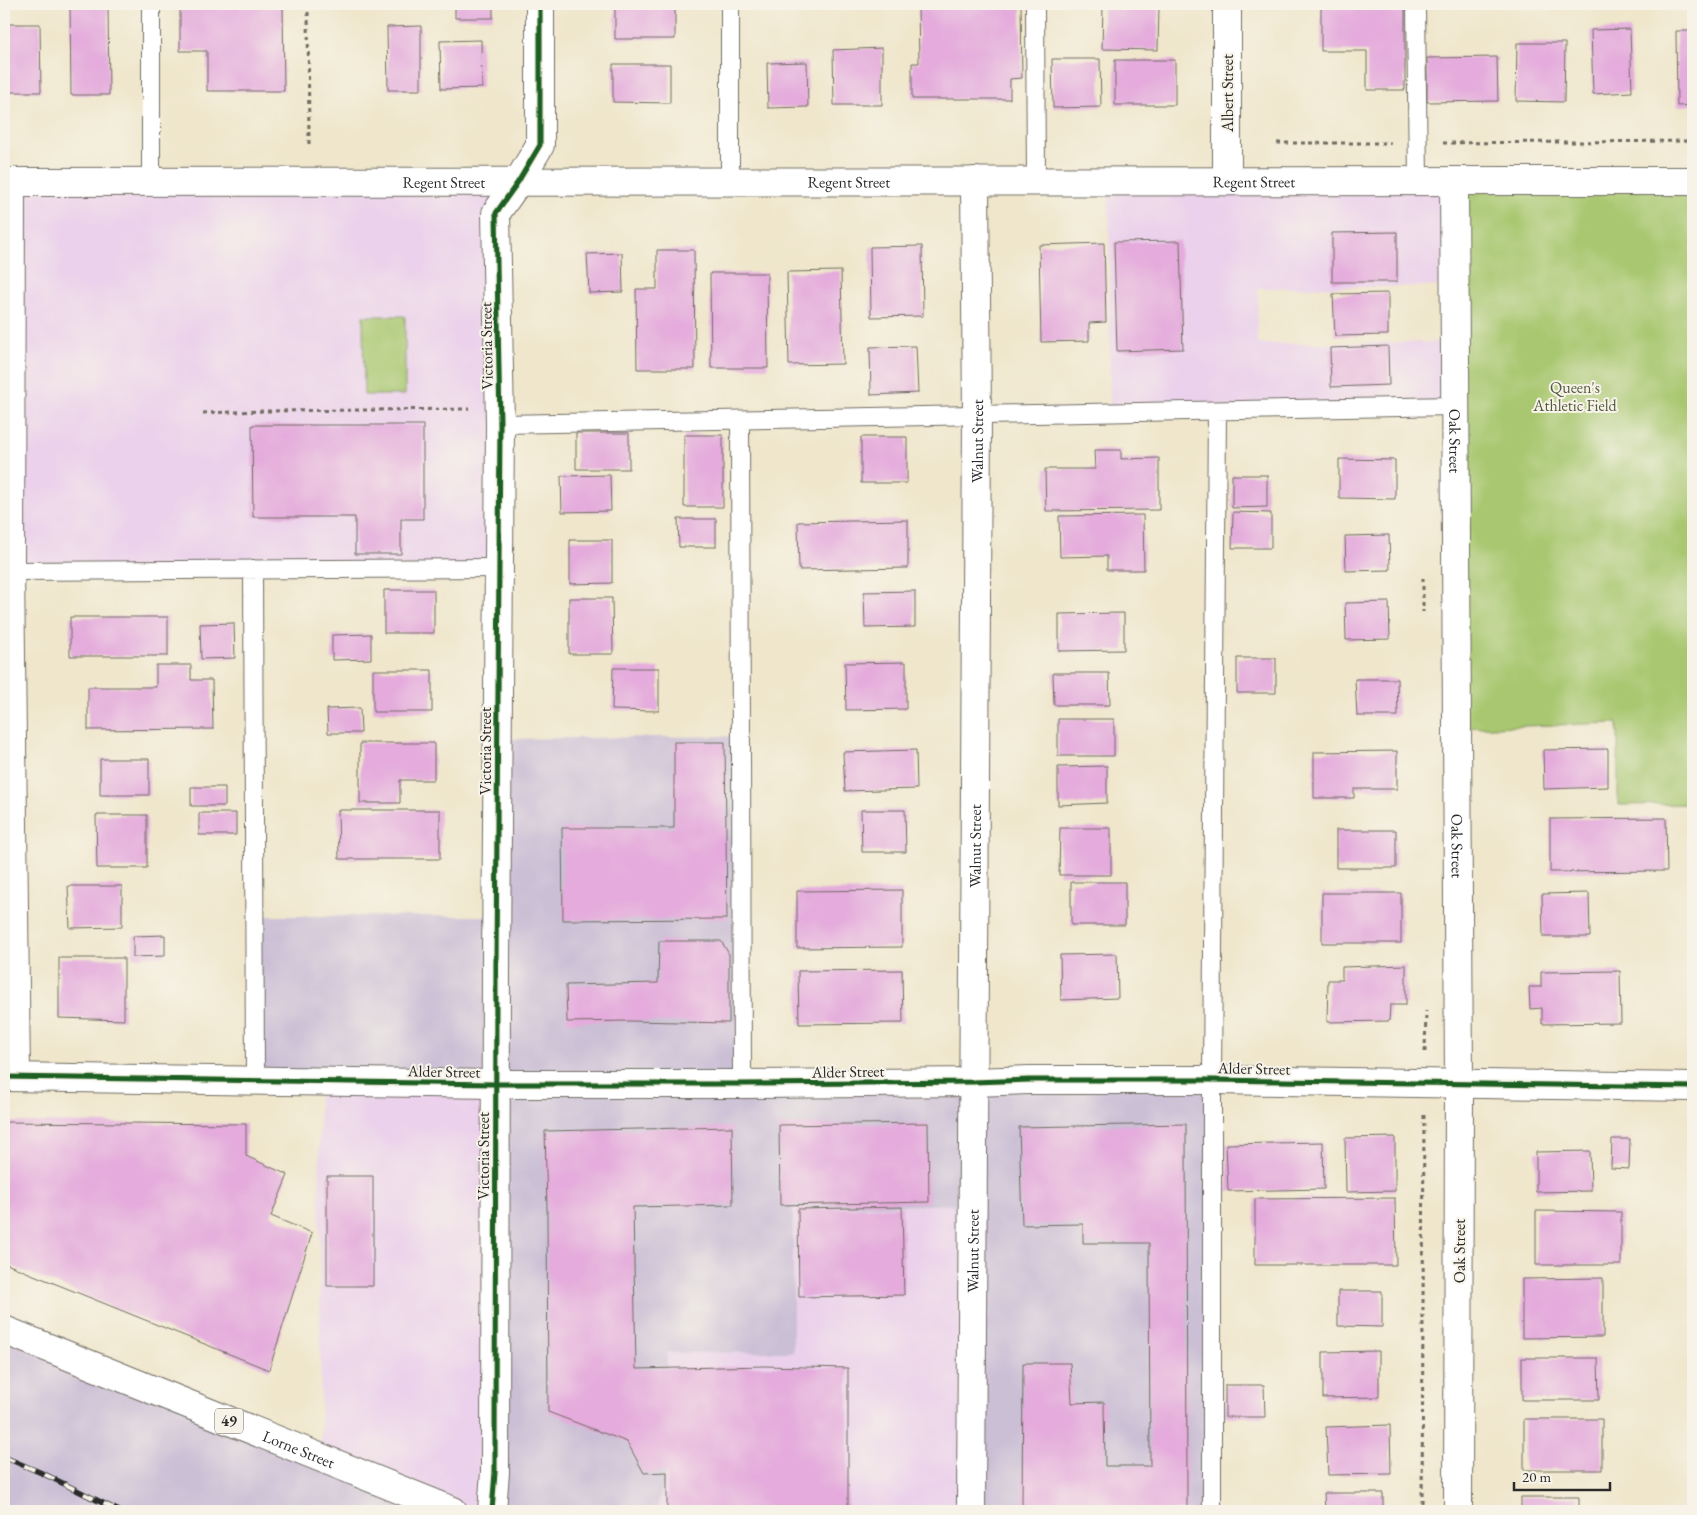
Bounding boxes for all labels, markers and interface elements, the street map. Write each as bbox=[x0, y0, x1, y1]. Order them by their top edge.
street label: Albert Street bbox=[1217, 54, 1238, 133]
street label: Regent Street bbox=[808, 171, 890, 193]
street label: Regent Street bbox=[1213, 171, 1295, 192]
street label: Regent Street bbox=[403, 172, 485, 193]
street label: Victoria Street bbox=[475, 302, 498, 390]
park label: Queen's Athletic Field bbox=[1532, 377, 1618, 416]
street label: Walnut Street bbox=[967, 399, 988, 483]
street label: Oak Street bbox=[1444, 409, 1466, 473]
street label: Victoria Street bbox=[475, 707, 496, 795]
street label: Walnut Street bbox=[964, 804, 986, 888]
street label: Oak Street bbox=[1447, 814, 1468, 878]
street label: Alder Street bbox=[1216, 1057, 1291, 1080]
street label: Alder Street bbox=[406, 1060, 481, 1083]
street label: Alder Street bbox=[810, 1060, 885, 1083]
street label: Victoria Street bbox=[473, 1112, 494, 1200]
street label: Walnut Street bbox=[962, 1209, 984, 1293]
street label: Oak Street bbox=[1449, 1219, 1470, 1283]
road number: 49 bbox=[215, 1408, 243, 1434]
street label: Lorne Street bbox=[260, 1425, 338, 1473]
scale bar bbox=[1514, 1460, 1611, 1492]
text: 20 m bbox=[1522, 1467, 1551, 1486]

